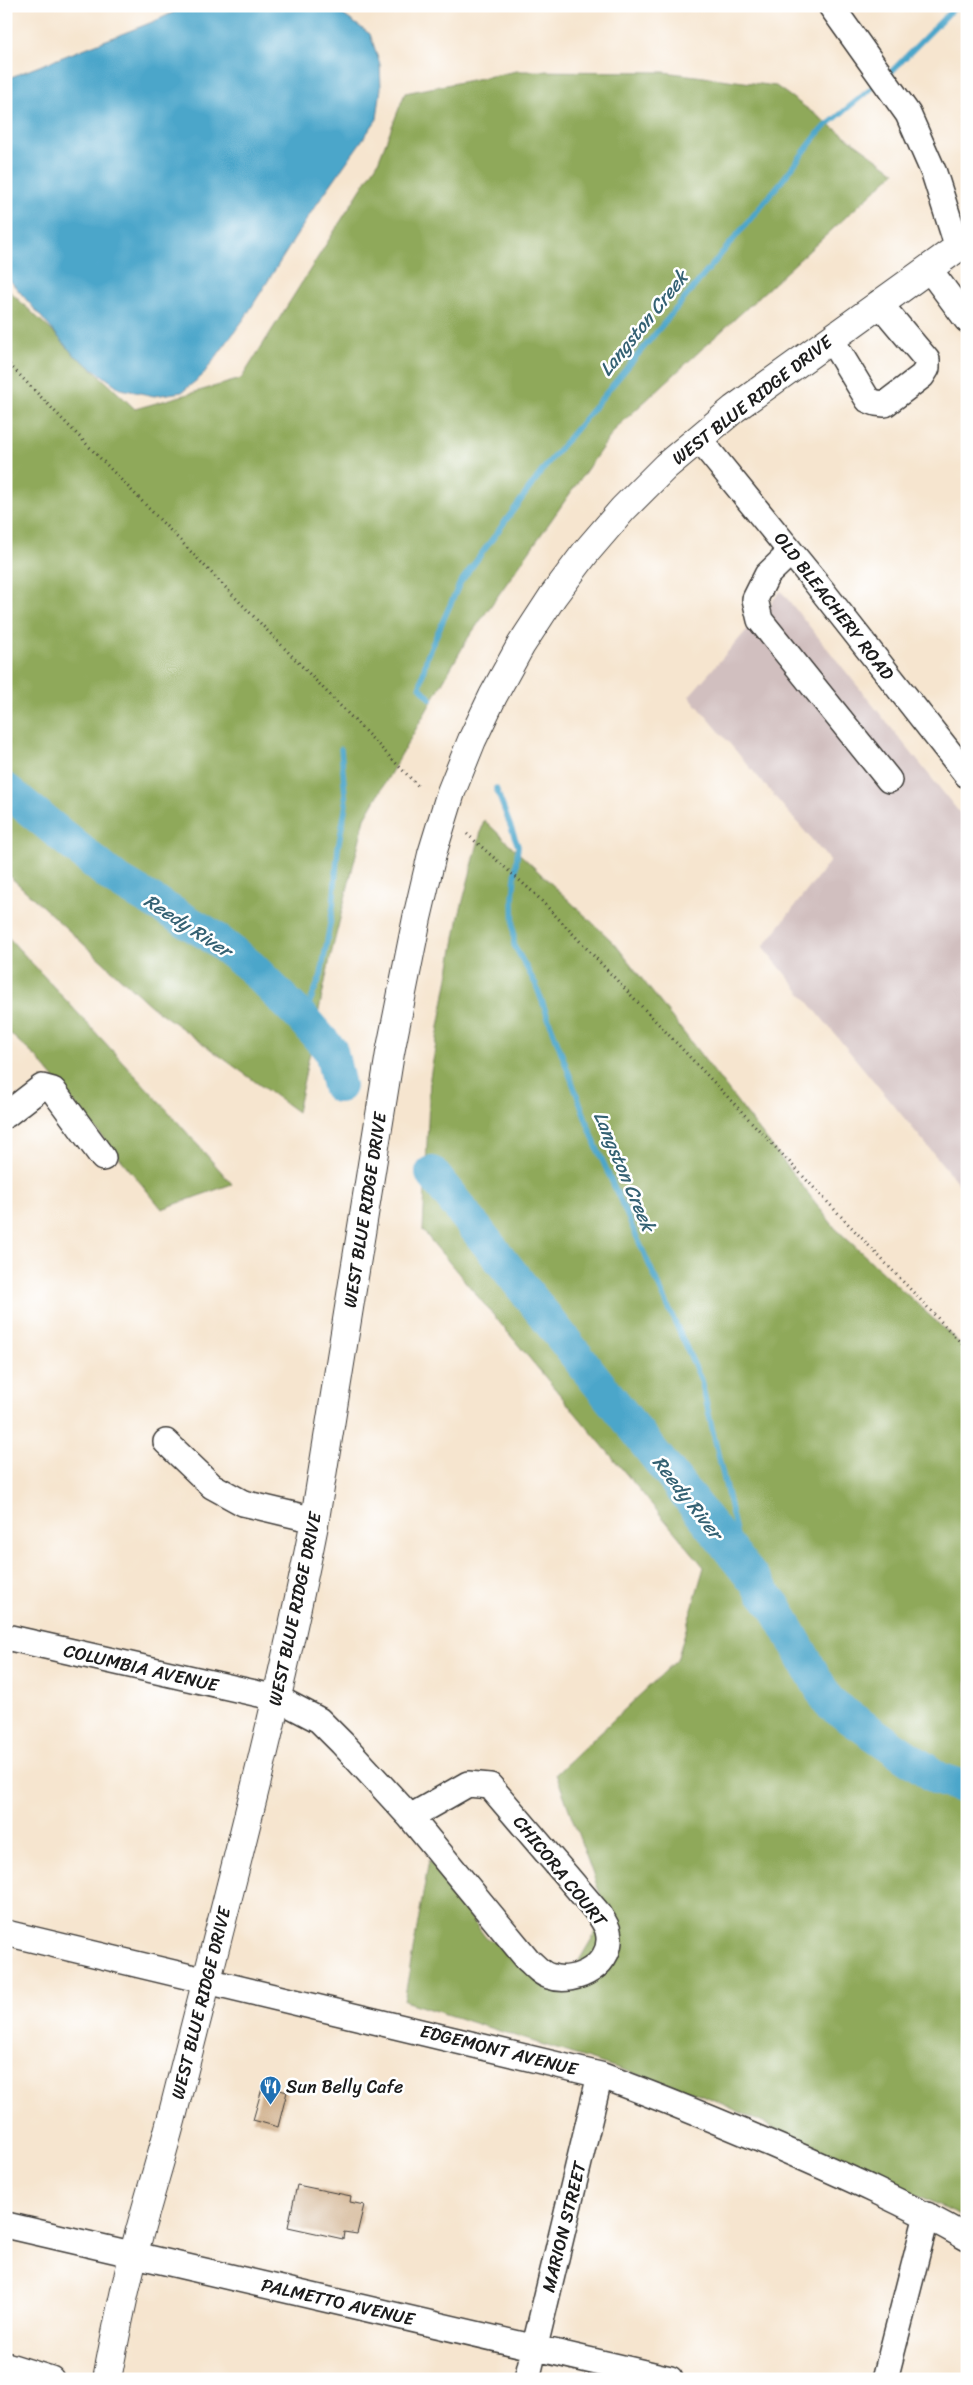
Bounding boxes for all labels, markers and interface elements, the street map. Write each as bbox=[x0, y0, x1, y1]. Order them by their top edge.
water label: Langston Creek bbox=[590, 261, 698, 383]
street label: WEST BLUE RIDGE DRIVE bbox=[664, 326, 840, 473]
street label: OLD BLEACHERY ROAD bbox=[766, 525, 903, 688]
water label: Reedy River bbox=[137, 885, 241, 968]
water label: Langston Creek bbox=[584, 1106, 666, 1239]
street label: WEST BLUE RIDGE DRIVE bbox=[334, 1109, 396, 1310]
water label: Reedy River bbox=[644, 1448, 733, 1549]
street label: WEST BLUE RIDGE DRIVE bbox=[259, 1508, 331, 1709]
street label: COLUMBIA AVENUE bbox=[60, 1635, 222, 1702]
street label: CHICORA COURT bbox=[505, 1808, 616, 1935]
street label: WEST BLUE RIDGE DRIVE bbox=[162, 1902, 241, 2103]
street label: EDGEMONT AVENUE bbox=[417, 2015, 582, 2085]
place label: Sun Belly Cafe bbox=[286, 2071, 403, 2103]
restaurant icon: Sun Belly Cafe bbox=[258, 2075, 282, 2106]
street label: MARION STREET bbox=[532, 2157, 596, 2296]
street label: PALMETTO AVENUE bbox=[258, 2269, 419, 2335]

